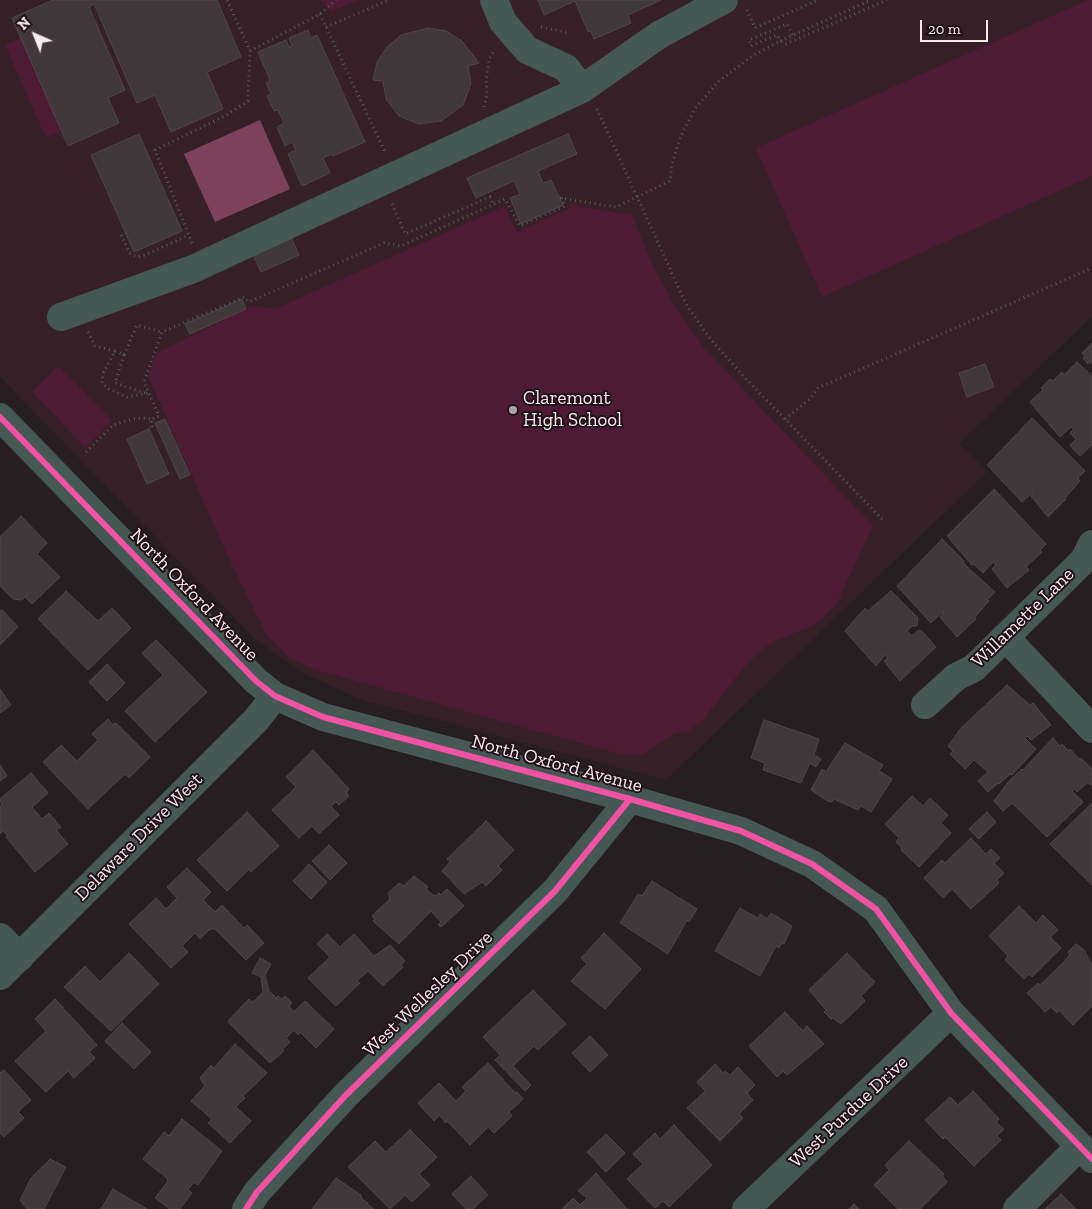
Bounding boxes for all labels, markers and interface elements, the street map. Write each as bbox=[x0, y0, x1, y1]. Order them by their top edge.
north arrow bbox=[10, 10, 60, 60]
scale bar bbox=[922, 10, 990, 42]
text: N bbox=[14, 14, 34, 34]
text: 20 m bbox=[928, 20, 961, 38]
place label: Claremont High School bbox=[523, 388, 622, 432]
marker: Claremont High School bbox=[507, 404, 519, 416]
street label: North Oxford Avenue bbox=[125, 524, 263, 666]
street label: Willamette Lane bbox=[967, 563, 1079, 673]
street label: North Oxford Avenue bbox=[469, 730, 645, 798]
street label: Delaware Drive West bbox=[70, 768, 208, 906]
street label: West Wellesley Drive bbox=[359, 926, 497, 1062]
street label: West Purdue Drive bbox=[785, 1051, 913, 1173]

